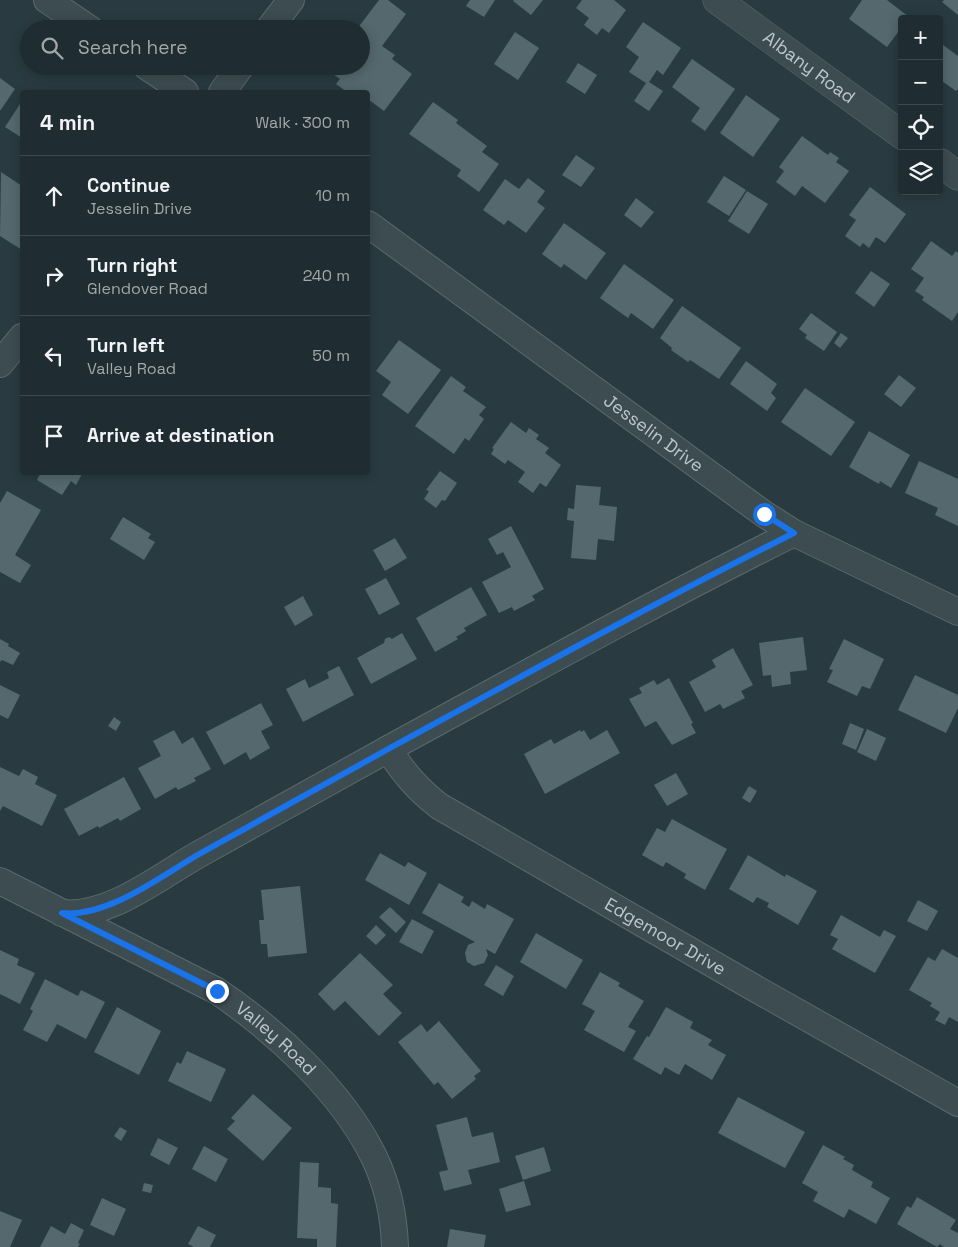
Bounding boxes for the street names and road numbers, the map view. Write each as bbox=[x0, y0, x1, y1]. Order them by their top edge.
street label: Albany Road bbox=[759, 26, 860, 108]
street label: Jesselin Drive bbox=[599, 389, 708, 477]
street label: Edgemoor Drive bbox=[601, 892, 730, 980]
street label: Valley Road bbox=[231, 996, 322, 1080]

